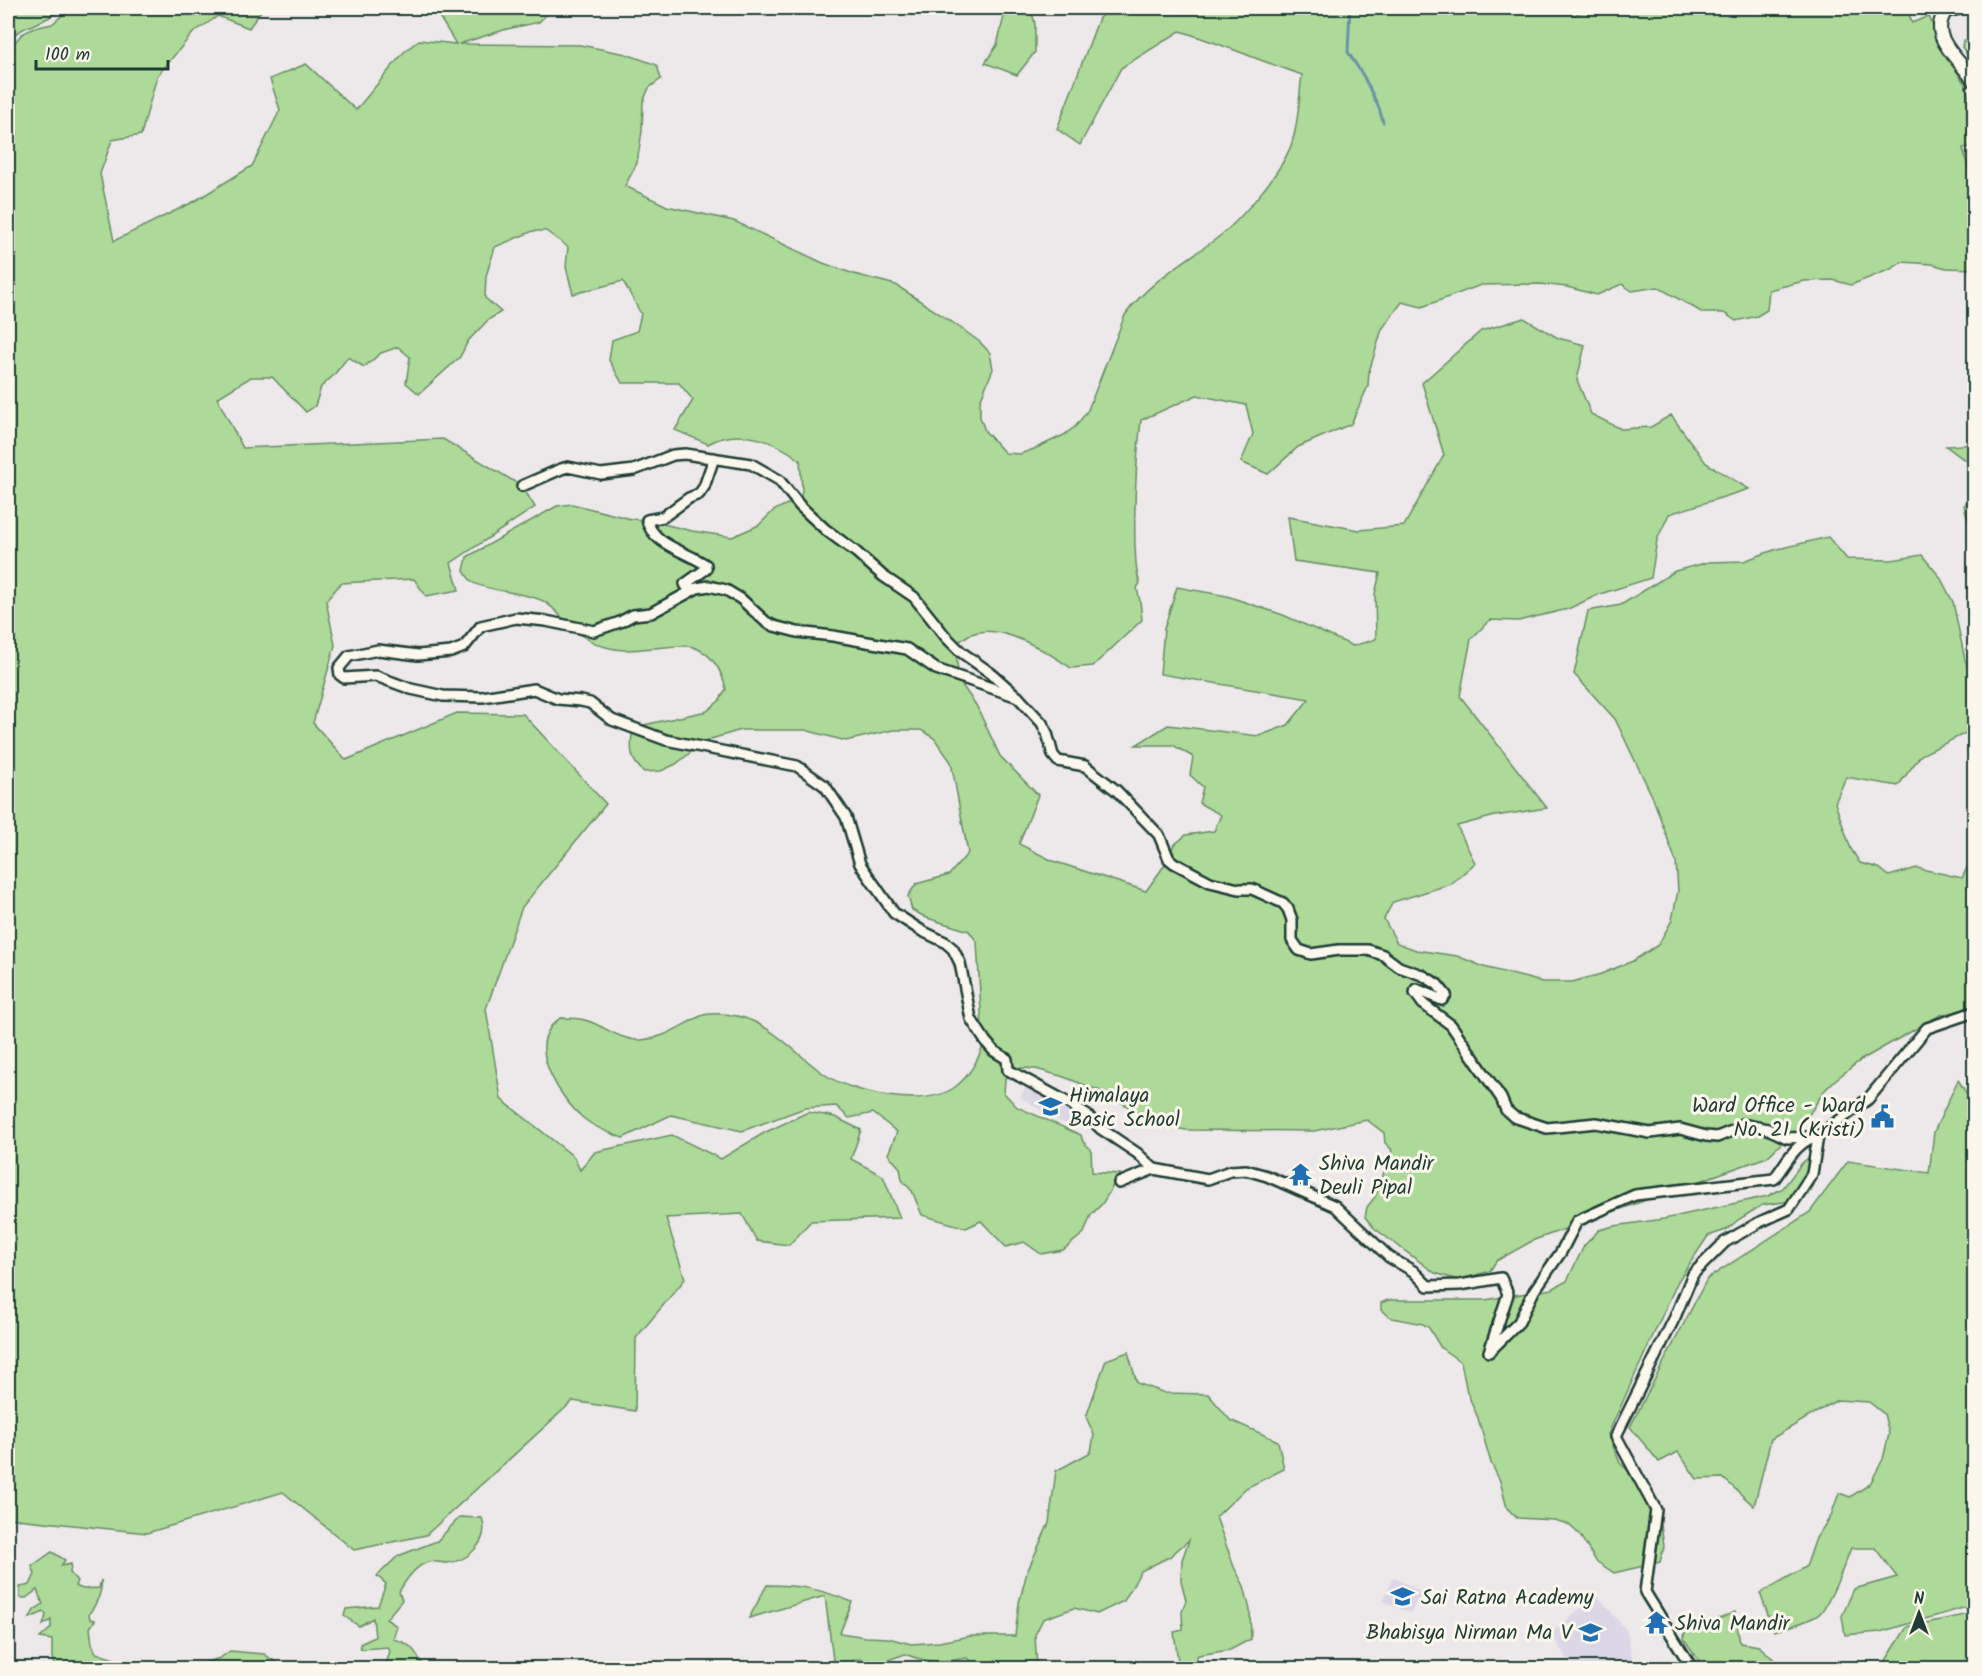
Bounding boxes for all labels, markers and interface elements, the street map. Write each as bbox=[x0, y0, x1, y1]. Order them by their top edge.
scale bar bbox=[36, 33, 168, 71]
text: 100 m bbox=[45, 41, 90, 70]
place label: Himalaya Basic School bbox=[1069, 1080, 1180, 1137]
place label: Ward Office - Ward No. 21 (Kristi) bbox=[1692, 1090, 1866, 1147]
school or university icon: Himalaya Basic School bbox=[1038, 1094, 1064, 1120]
public building icon: Ward Office - Ward No. 21 (Kristi) bbox=[1870, 1104, 1896, 1130]
place label: Shiva Mandir Deuli Pipal bbox=[1319, 1148, 1435, 1205]
temple icon: Shiva Mandir Deuli Pipal bbox=[1288, 1162, 1314, 1188]
place label: Sai Ratna Academy bbox=[1421, 1582, 1594, 1615]
north arrow bbox=[1889, 1583, 1949, 1643]
school or university icon: Sai Ratna Academy bbox=[1390, 1584, 1416, 1610]
text: N bbox=[1914, 1587, 1924, 1612]
place label: Shiva Mandir bbox=[1675, 1608, 1791, 1641]
temple icon: Shiva Mandir bbox=[1644, 1610, 1670, 1636]
place label: Bhabisya Nirman Ma V bbox=[1366, 1617, 1574, 1650]
school or university icon: Bhabisya Nirman Ma V bbox=[1577, 1619, 1603, 1645]

